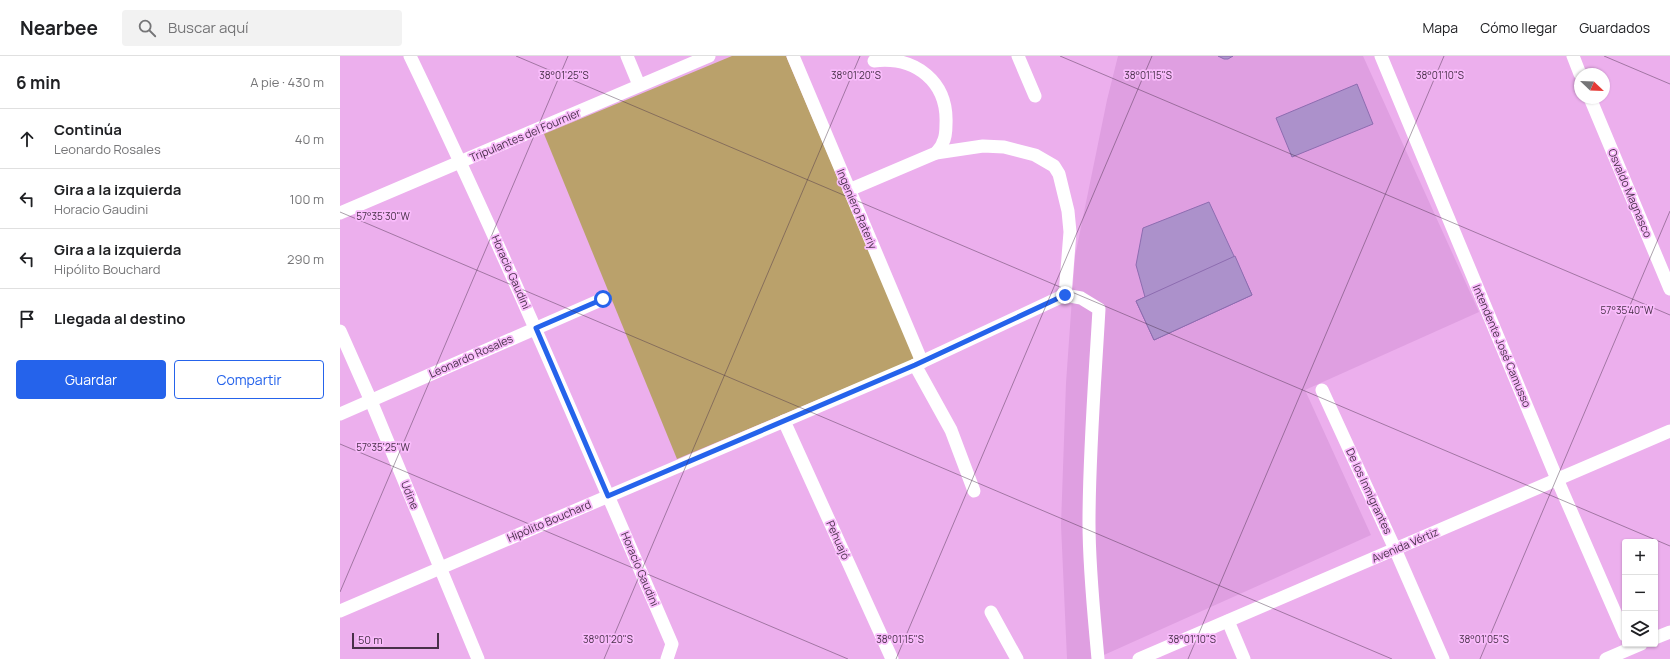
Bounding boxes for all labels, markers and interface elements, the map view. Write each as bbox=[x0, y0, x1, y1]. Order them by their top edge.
search box bbox=[122, 10, 402, 46]
text: Nearbee bbox=[20, 15, 98, 41]
icon: search bbox=[136, 17, 158, 39]
text: Buscar aquí bbox=[168, 17, 249, 38]
text: Mapa bbox=[1423, 18, 1458, 37]
text: Cómo llegar bbox=[1480, 18, 1557, 37]
text: Guardados bbox=[1579, 18, 1650, 37]
text: 38°01'25"S bbox=[539, 68, 589, 82]
text: 38°01'20"S bbox=[831, 68, 881, 82]
text: 38°01'15"S bbox=[1124, 68, 1172, 82]
text: 38°01'10"S bbox=[1416, 68, 1464, 82]
north arrow bbox=[1574, 68, 1610, 104]
text: 6 min bbox=[16, 71, 61, 94]
text: A pie · 430 m bbox=[250, 73, 324, 91]
street label: Tripulantes del Fournier bbox=[467, 104, 583, 165]
text: Continúa bbox=[54, 119, 122, 140]
icon: ahead bbox=[16, 128, 38, 150]
text: 40 m bbox=[295, 130, 324, 148]
text: Leonardo Rosales bbox=[54, 140, 161, 158]
street label: Osvaldo Magnasco bbox=[1605, 146, 1656, 240]
street label: Ingeniero Rateriy bbox=[834, 166, 881, 251]
text: Gira a la izquierda bbox=[54, 179, 181, 200]
icon: left bbox=[16, 188, 38, 210]
text: 100 m bbox=[289, 190, 324, 208]
text: Horacio Gaudini bbox=[54, 200, 148, 218]
text: 57°35'30"W bbox=[356, 209, 410, 223]
street label: Horacio Gaudini bbox=[488, 232, 535, 311]
text: Gira a la izquierda bbox=[54, 239, 181, 260]
icon: left bbox=[16, 248, 38, 270]
text: 290 m bbox=[287, 250, 324, 268]
text: Hipólito Bouchard bbox=[54, 260, 160, 278]
street label: Intendente José Camusso bbox=[1470, 282, 1535, 410]
route end bbox=[1056, 286, 1074, 304]
route start bbox=[594, 290, 612, 308]
text: 57°35'40"W bbox=[1601, 303, 1654, 317]
icon: arrive bbox=[16, 308, 38, 330]
text: Llegada al destino bbox=[54, 308, 186, 329]
street label: Leonardo Rosales bbox=[426, 330, 515, 381]
button: Guardar bbox=[16, 360, 166, 399]
button: Compartir bbox=[174, 360, 324, 399]
text: 57°35'25"W bbox=[356, 440, 410, 454]
street label: De los Inmigrantes bbox=[1343, 445, 1396, 536]
street label: Udine bbox=[398, 478, 423, 512]
street label: Hipólito Bouchard bbox=[504, 496, 593, 545]
street label: Pehuajó bbox=[823, 518, 854, 562]
street label: Avenida Vértiz bbox=[1369, 524, 1441, 565]
street label: Horacio Gaudini bbox=[618, 529, 663, 608]
map controls bbox=[1622, 539, 1658, 647]
button: + bbox=[1622, 539, 1658, 575]
button: − bbox=[1622, 575, 1658, 611]
button: layers bbox=[1622, 611, 1658, 647]
scale bar bbox=[352, 631, 439, 650]
text: 50 m bbox=[358, 632, 383, 647]
text: 38°01'20"S bbox=[583, 632, 633, 646]
text: 38°01'15"S bbox=[876, 632, 924, 646]
text: 38°01'10"S bbox=[1168, 632, 1216, 646]
text: 38°01'05"S bbox=[1459, 632, 1509, 646]

